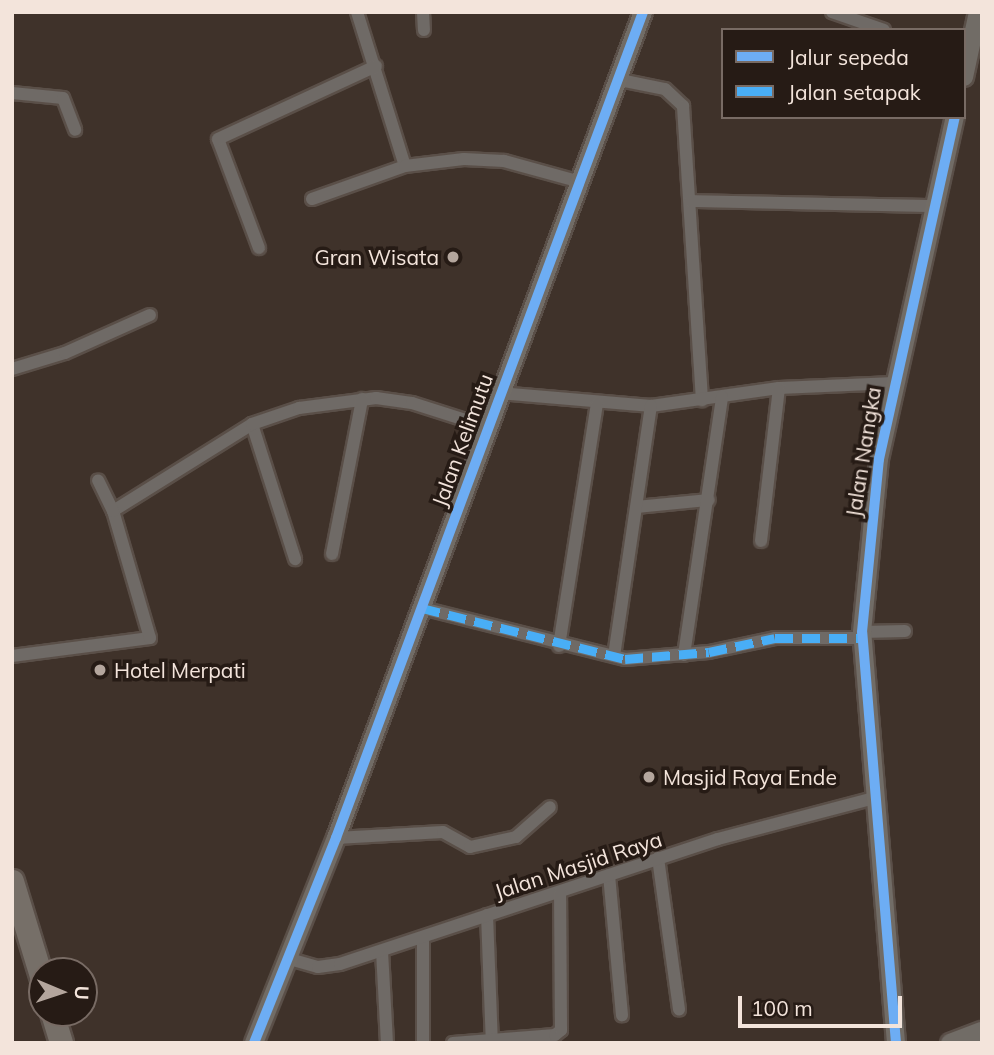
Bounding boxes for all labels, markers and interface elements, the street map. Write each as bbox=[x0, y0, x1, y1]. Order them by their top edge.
legend bbox=[721, 28, 966, 119]
text: Jalur sepeda bbox=[788, 44, 909, 70]
text: Jalan setapak bbox=[788, 79, 921, 105]
place label: Gran Wisata bbox=[314, 244, 439, 270]
marker: Gran Wisata bbox=[445, 249, 461, 265]
street label: Jalan Kelimutu bbox=[426, 370, 498, 510]
street label: Jalan Nangka bbox=[840, 385, 886, 519]
place label: Hotel Merpati bbox=[114, 657, 246, 683]
marker: Hotel Merpati bbox=[92, 662, 108, 678]
place label: Masjid Raya Ende bbox=[663, 764, 837, 790]
marker: Masjid Raya Ende bbox=[641, 769, 657, 785]
street label: Jalan Masjid Raya bbox=[491, 826, 665, 904]
north arrow bbox=[28, 957, 98, 1027]
scale bar bbox=[742, 982, 906, 1026]
text: U bbox=[70, 985, 94, 1000]
text: 100 m bbox=[751, 995, 813, 1021]

